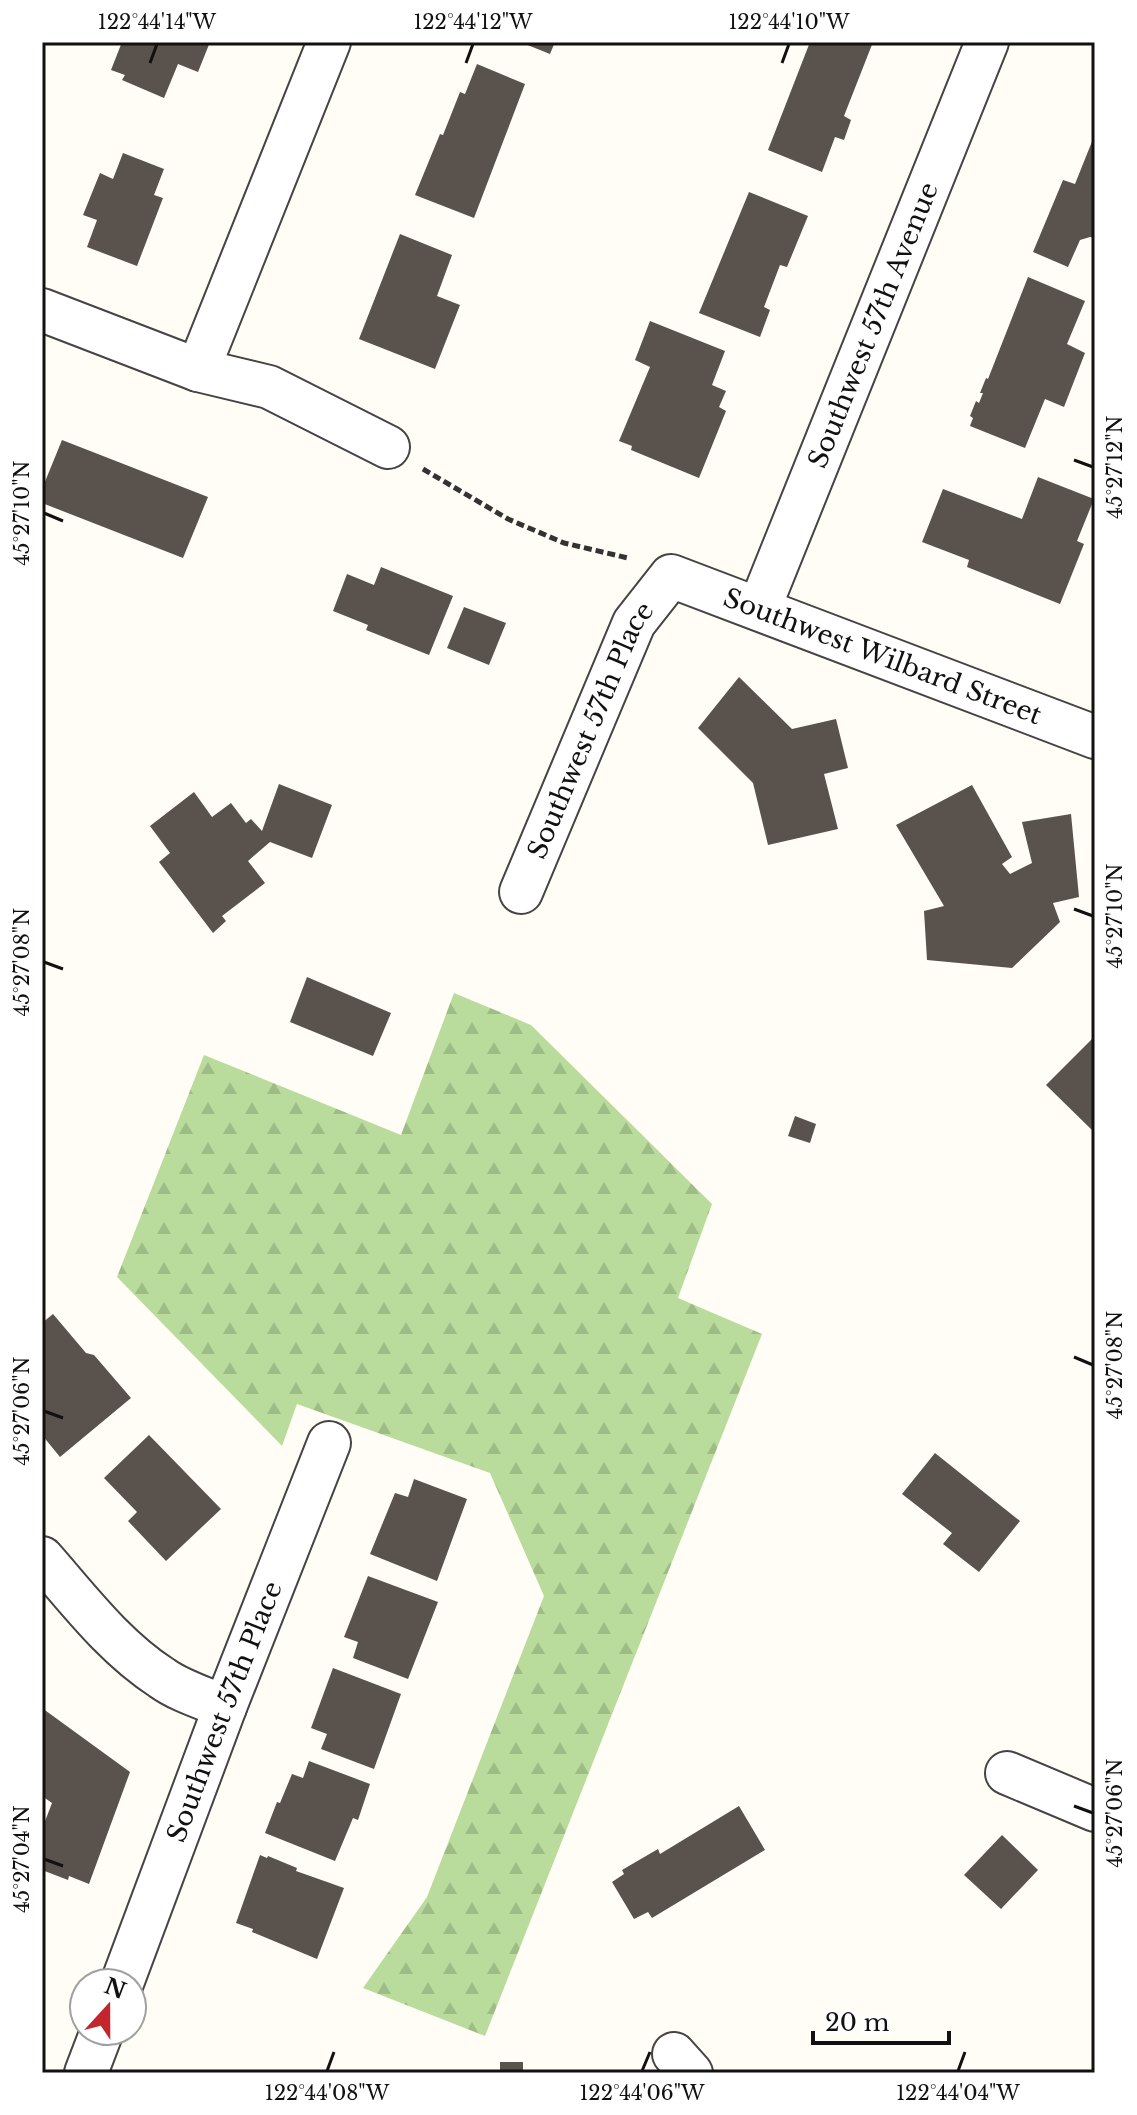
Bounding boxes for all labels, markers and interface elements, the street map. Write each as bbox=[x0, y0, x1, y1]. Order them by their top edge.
text: 122°44'14"W bbox=[98, 10, 217, 34]
text: 122°44'12"W bbox=[413, 10, 533, 34]
text: 122°44'10"W bbox=[728, 10, 850, 34]
street label: Southwest 57th Avenue bbox=[801, 178, 945, 473]
text: 45°27'12"N bbox=[1103, 415, 1127, 519]
text: 45°27'10"N bbox=[10, 460, 34, 566]
street label: Southwest Wilbard Street bbox=[719, 581, 1046, 731]
street label: Southwest 57th Place bbox=[521, 595, 661, 864]
text: 45°27'10"N bbox=[1103, 863, 1127, 969]
text: 45°27'08"N bbox=[10, 908, 34, 1016]
text: 45°27'08"N bbox=[1103, 1311, 1127, 1419]
text: 45°27'06"N bbox=[10, 1356, 34, 1466]
street label: Southwest 57th Place bbox=[160, 1577, 289, 1847]
text: 45°27'06"N bbox=[1103, 1758, 1127, 1868]
text: 45°27'04"N bbox=[10, 1805, 34, 1913]
north arrow bbox=[68, 1967, 148, 2047]
text: N bbox=[100, 1972, 130, 2005]
scale bar bbox=[813, 1995, 949, 2045]
text: 20 m bbox=[825, 2008, 890, 2037]
text: 122°44'08"W bbox=[265, 2081, 390, 2105]
text: 122°44'06"W bbox=[579, 2081, 705, 2105]
text: 122°44'04"W bbox=[896, 2081, 1020, 2105]

